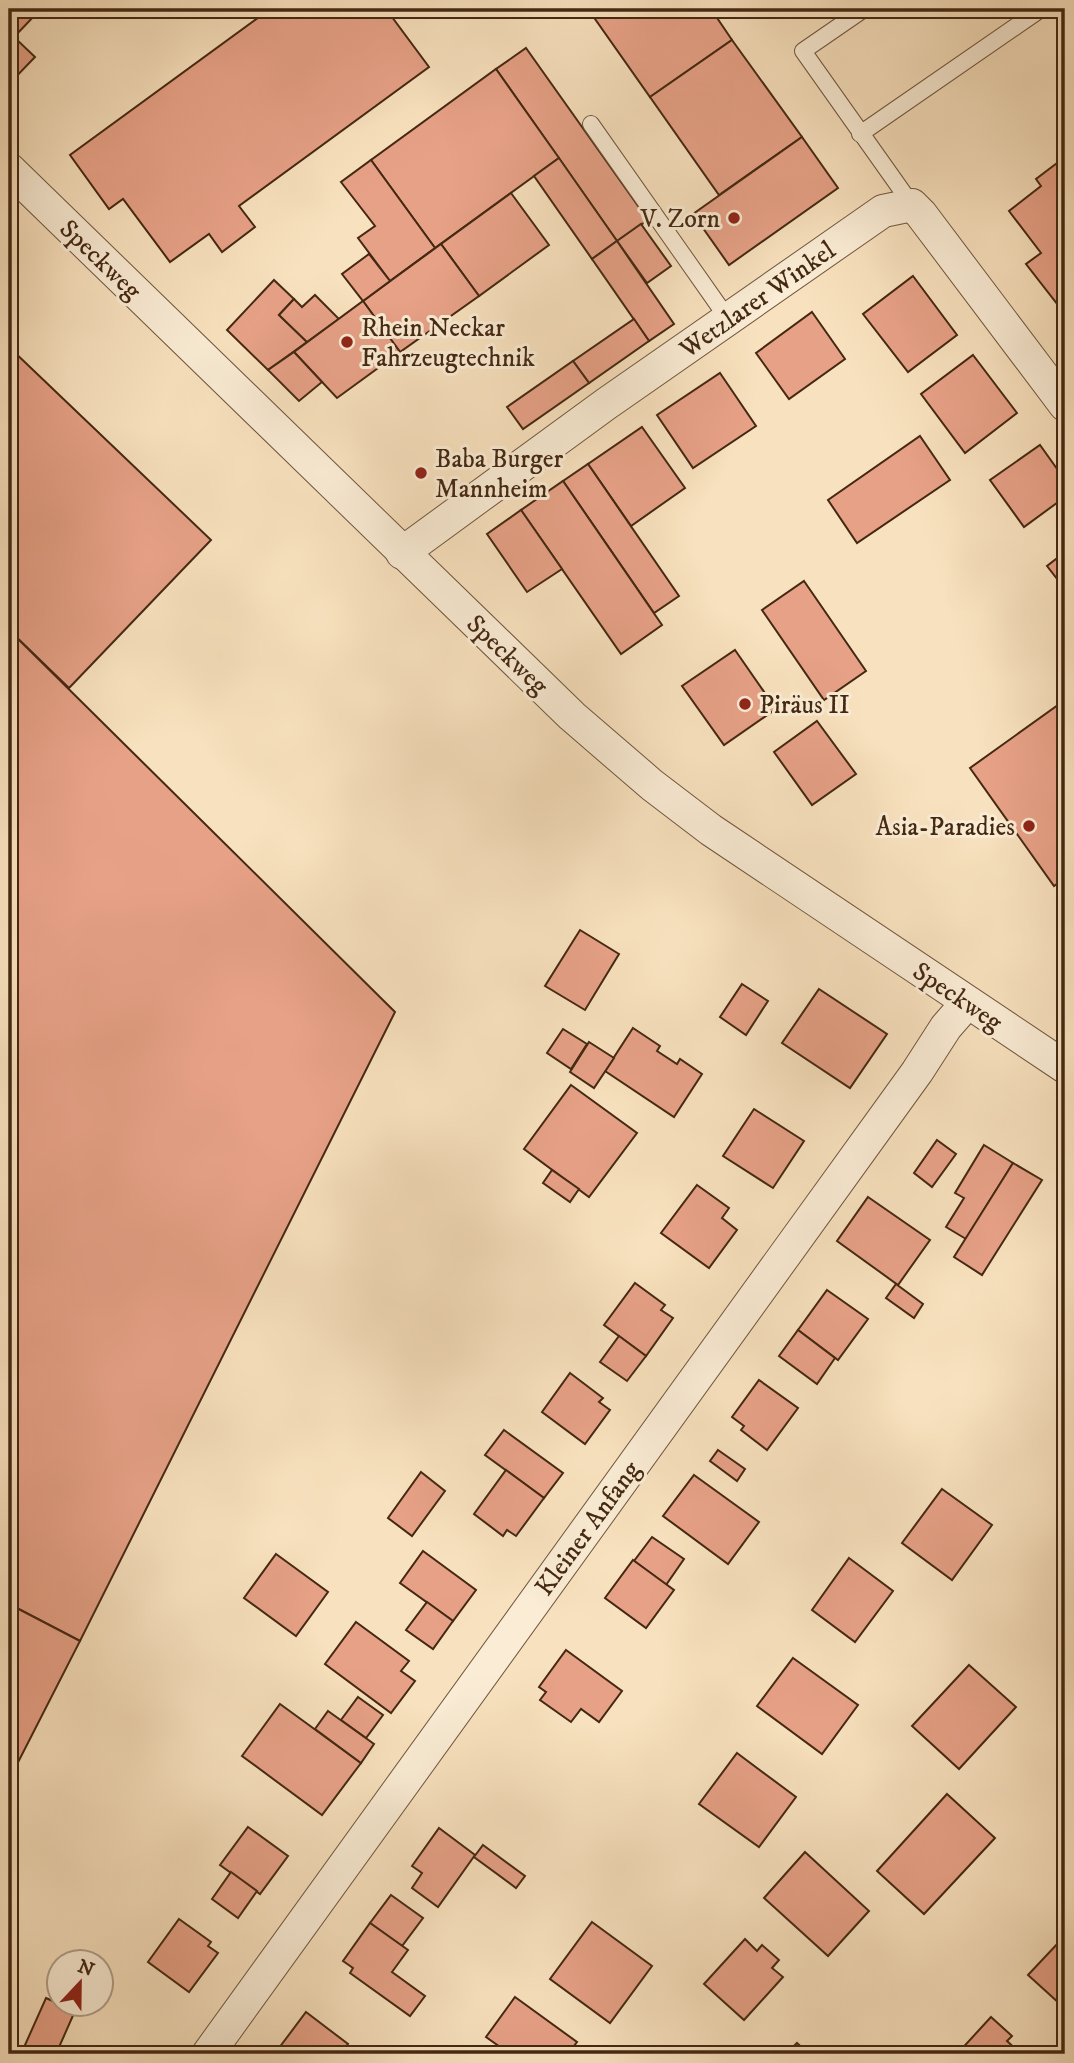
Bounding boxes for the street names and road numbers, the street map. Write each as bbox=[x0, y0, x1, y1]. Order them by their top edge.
street label: Speckweg bbox=[52, 213, 148, 307]
street label: Wetzlarer Winkel bbox=[673, 234, 842, 367]
street label: Speckweg bbox=[459, 608, 555, 702]
street label: Speckweg bbox=[906, 955, 1009, 1040]
street label: Kleiner Anfang bbox=[528, 1455, 648, 1603]

